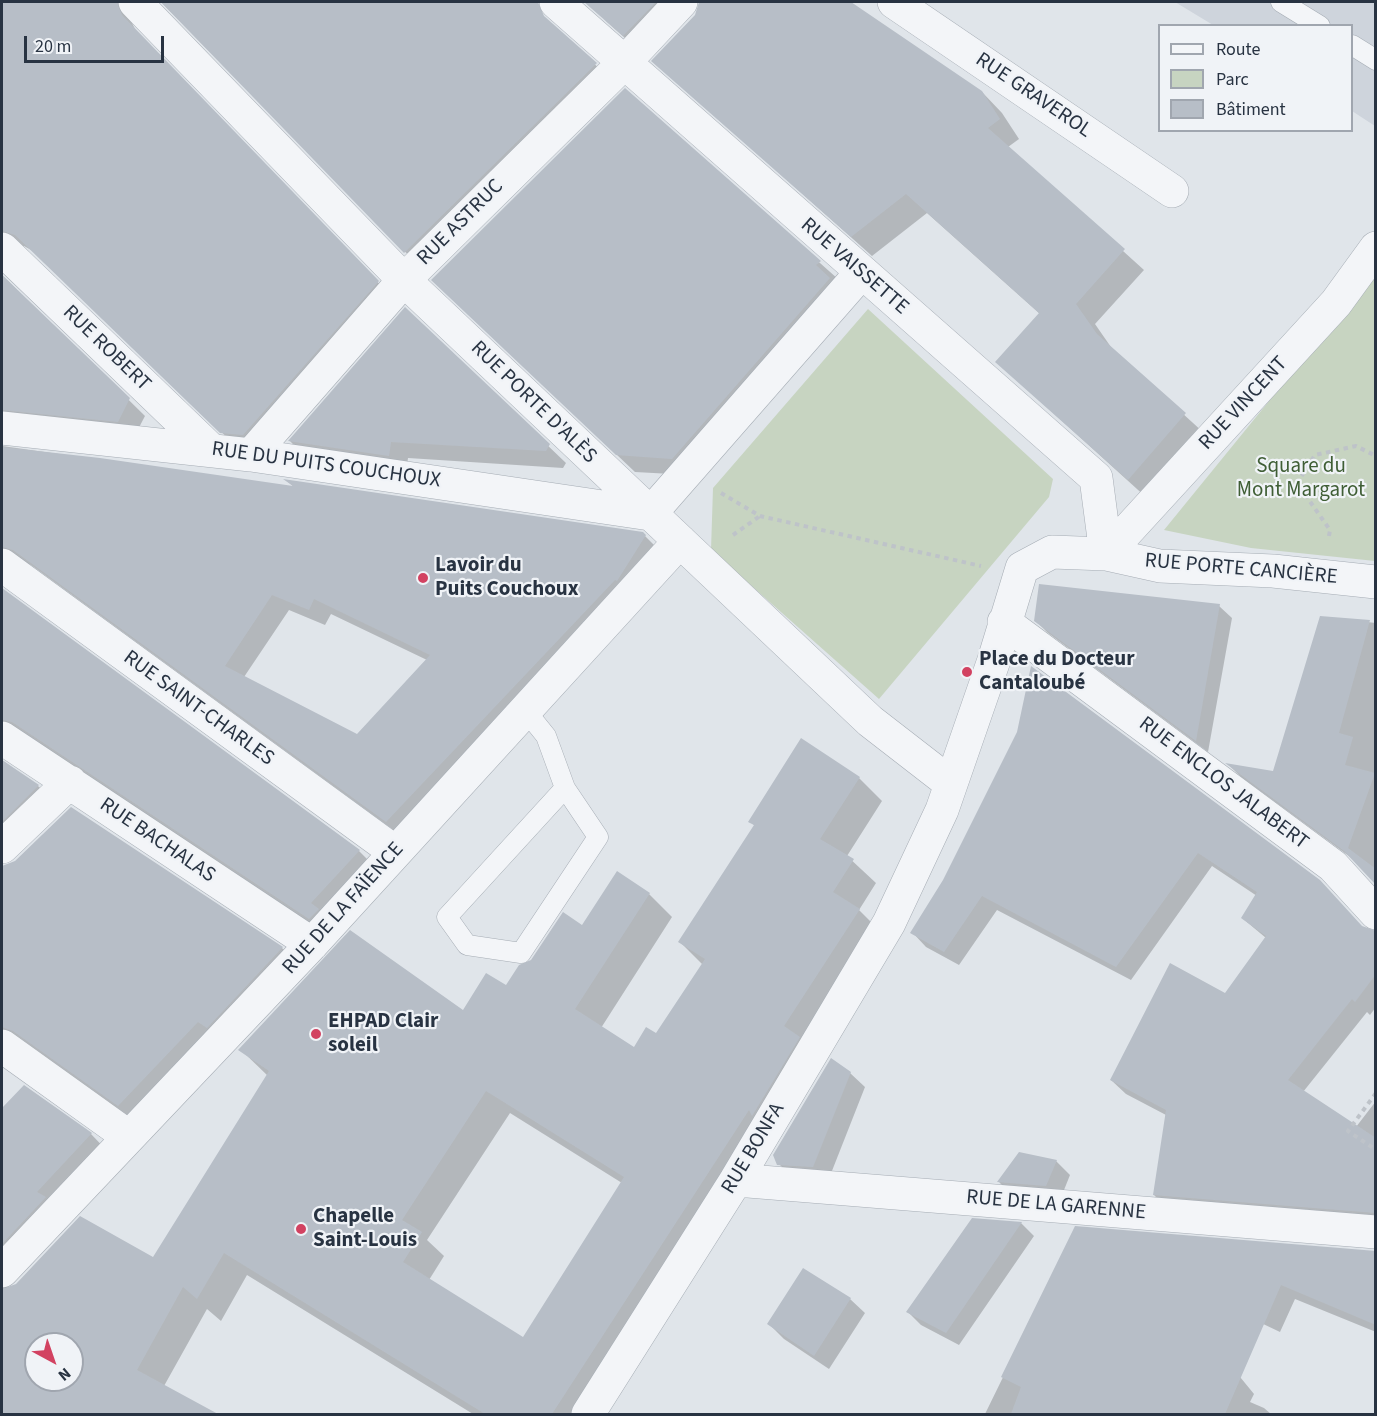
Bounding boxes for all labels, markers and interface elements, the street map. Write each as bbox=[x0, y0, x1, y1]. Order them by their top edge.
scale bar bbox=[27, 24, 166, 62]
legend bbox=[1158, 24, 1353, 132]
text: 20 m bbox=[35, 34, 71, 59]
text: Route bbox=[1216, 37, 1260, 62]
street label: RUE GRAVEROL bbox=[970, 48, 1096, 144]
text: Parc bbox=[1216, 67, 1249, 92]
text: Bâtiment bbox=[1216, 97, 1286, 122]
street label: RUE ASTRUC bbox=[413, 175, 509, 271]
street label: RUE VAISSETTE bbox=[795, 213, 913, 321]
street label: RUE ROBERT bbox=[57, 301, 155, 397]
street label: RUE PORTE D'ALÈS bbox=[465, 336, 601, 470]
street label: RUE VINCENT bbox=[1194, 352, 1294, 456]
street label: RUE DU PUITS COUCHOUX bbox=[210, 437, 442, 495]
park label: Square du Mont Margarot bbox=[1237, 454, 1365, 504]
street label: RUE PORTE CANCIÈRE bbox=[1144, 549, 1338, 591]
place label: Lavoir du Puits Couchoux bbox=[435, 553, 579, 603]
marker: Lavoir du Puits Couchoux bbox=[416, 571, 430, 585]
street label: RUE SAINT-CHARLES bbox=[118, 646, 278, 772]
place label: Place du Docteur Cantaloubé bbox=[979, 647, 1135, 697]
marker: Place du Docteur Cantaloubé bbox=[960, 665, 974, 679]
street label: RUE ENCLOS JALABERT bbox=[1133, 712, 1313, 856]
street label: RUE BACHALAS bbox=[94, 793, 220, 889]
street label: RUE DE LA FAÏENCE bbox=[278, 838, 410, 980]
place label: EHPAD Clair soleil bbox=[328, 1009, 438, 1059]
marker: EHPAD Clair soleil bbox=[309, 1027, 323, 1041]
street label: RUE BONFA bbox=[717, 1099, 791, 1199]
street label: RUE DE LA GARENNE bbox=[965, 1186, 1147, 1226]
place label: Chapelle Saint-Louis bbox=[313, 1204, 417, 1254]
marker: Chapelle Saint-Louis bbox=[294, 1222, 308, 1236]
north arrow bbox=[24, 1332, 84, 1392]
text: N bbox=[53, 1362, 75, 1386]

